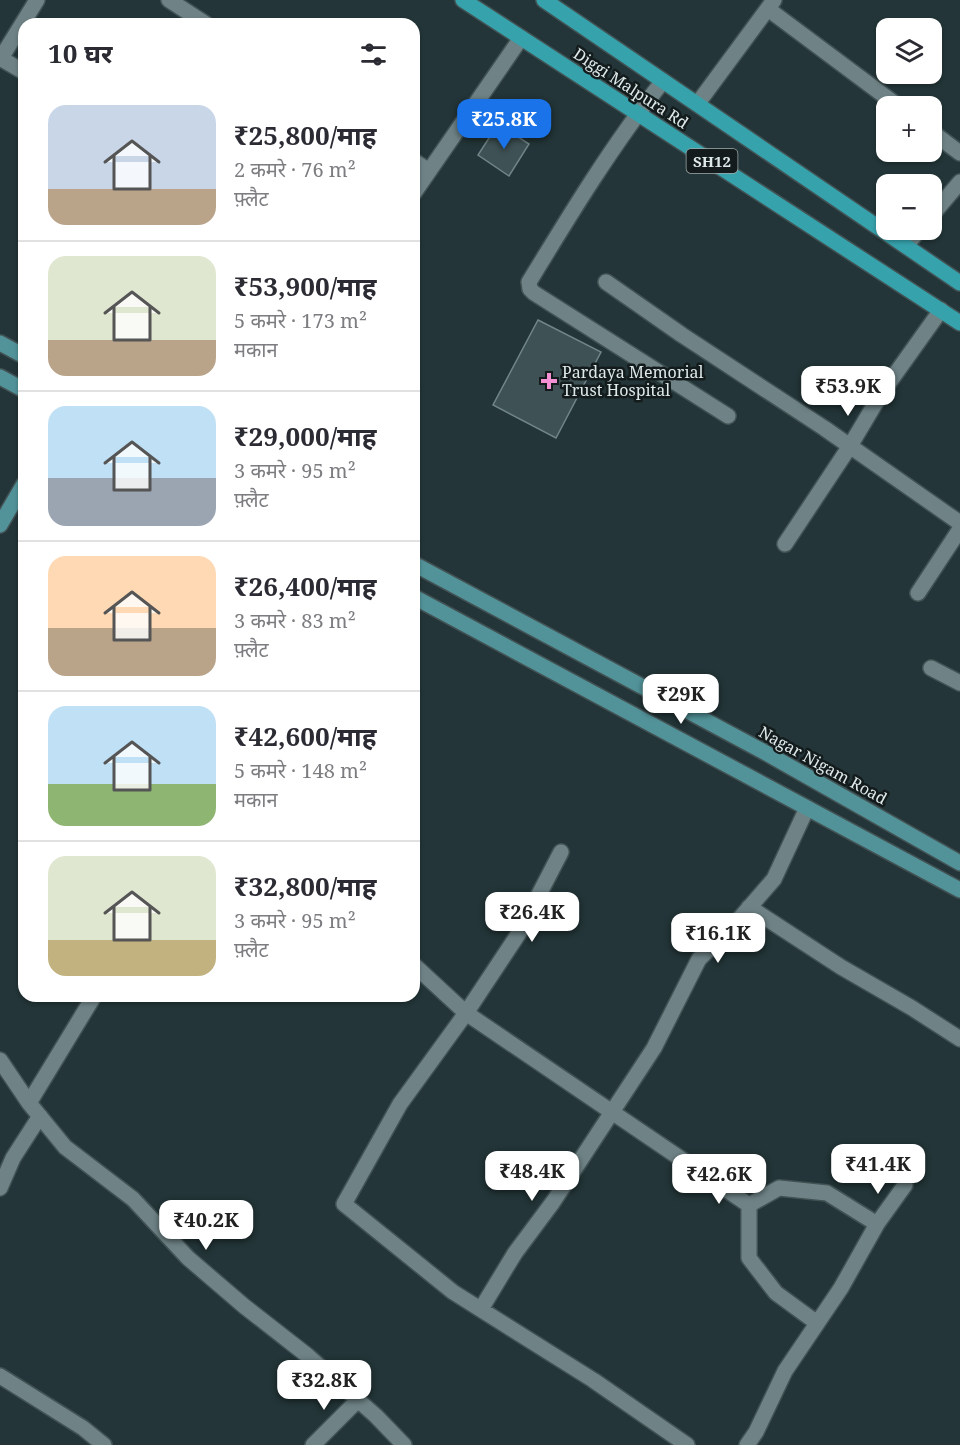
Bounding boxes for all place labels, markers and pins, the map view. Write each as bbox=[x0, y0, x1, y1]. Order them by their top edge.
pin: ₹25.8K bbox=[455, 99, 553, 150]
place label: Pardaya Memorial Trust Hospital bbox=[562, 361, 704, 401]
pin: ₹53.9K bbox=[799, 366, 897, 417]
marker: Pardaya Memorial Trust Hospital bbox=[540, 372, 558, 390]
pin: ₹29K bbox=[645, 674, 717, 725]
pin: ₹26.4K bbox=[483, 892, 581, 943]
pin: ₹16.1K bbox=[669, 913, 767, 964]
pin: ₹41.4K bbox=[829, 1144, 927, 1195]
pin: ₹48.4K bbox=[483, 1151, 581, 1202]
pin: ₹42.6K bbox=[670, 1154, 768, 1205]
pin: ₹40.2K bbox=[157, 1200, 255, 1251]
pin: ₹32.8K bbox=[275, 1360, 373, 1411]

